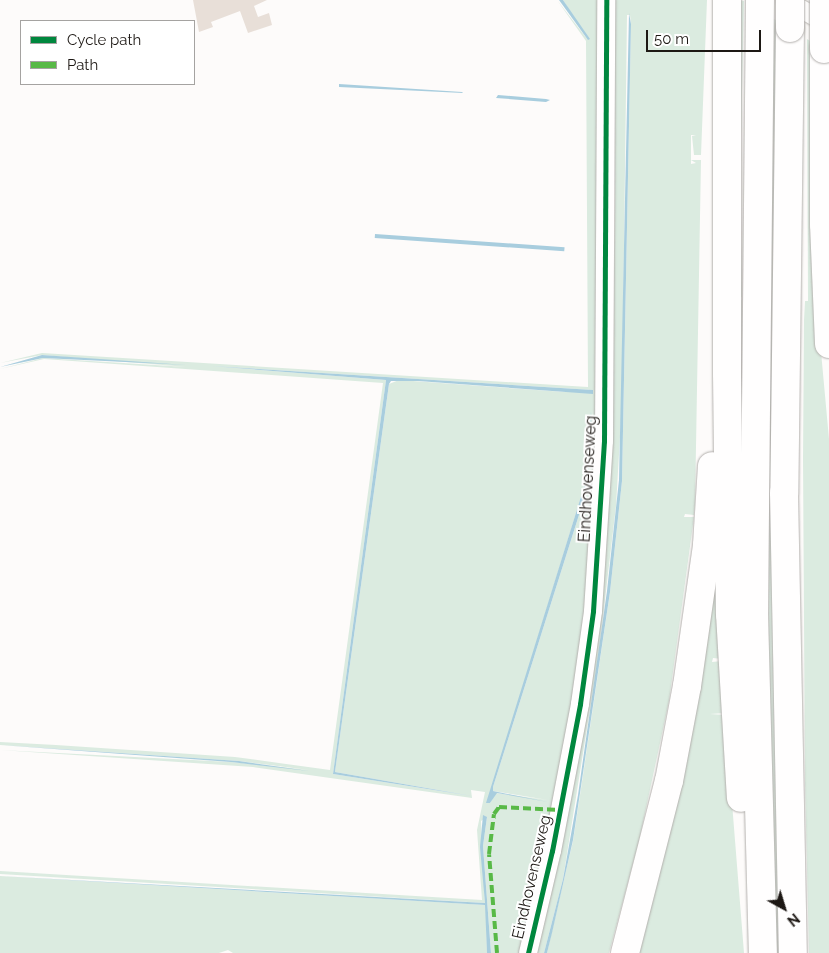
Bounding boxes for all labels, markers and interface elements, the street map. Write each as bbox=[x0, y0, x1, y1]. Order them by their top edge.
legend bbox=[20, 20, 195, 85]
scale bar bbox=[649, 20, 764, 52]
text: 50 m bbox=[654, 30, 689, 48]
text: Cycle path bbox=[67, 31, 141, 49]
text: Path bbox=[67, 56, 98, 74]
street label: Eindhovenseweg bbox=[575, 415, 601, 543]
street label: Eindhovenseweg bbox=[508, 813, 556, 941]
north arrow bbox=[759, 883, 809, 933]
text: N bbox=[784, 910, 803, 929]

